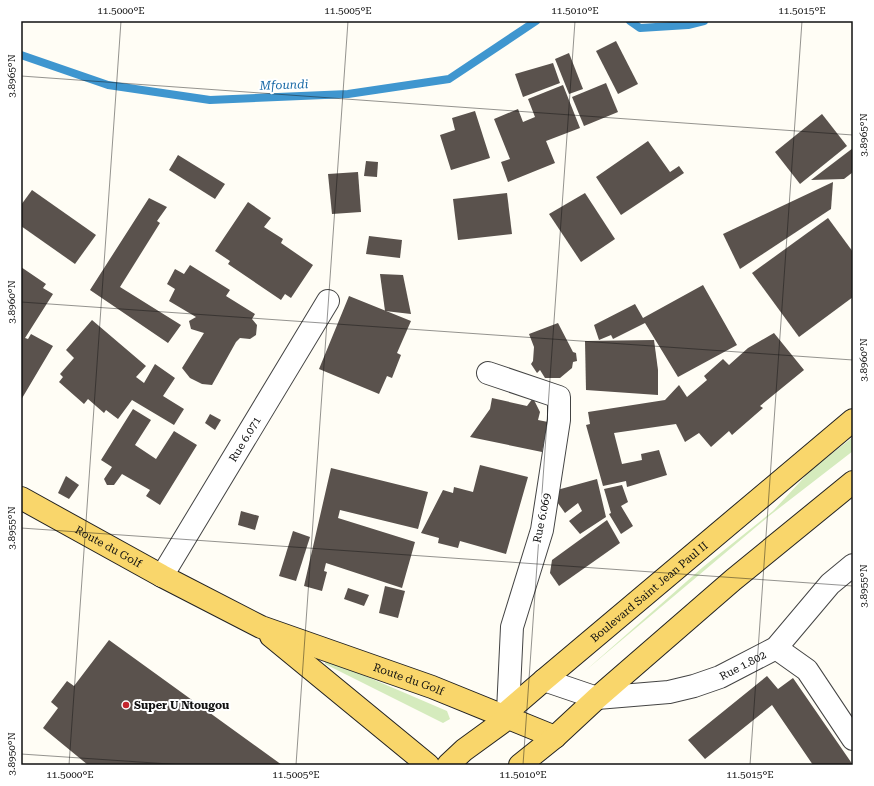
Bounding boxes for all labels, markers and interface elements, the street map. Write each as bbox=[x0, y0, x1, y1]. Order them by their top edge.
text: 11.5000°E bbox=[97, 5, 145, 16]
text: 11.5005°E bbox=[324, 5, 372, 16]
text: 11.5010°E bbox=[551, 5, 599, 16]
text: 11.5015°E bbox=[778, 5, 826, 16]
text: 3.8965°N bbox=[6, 54, 17, 98]
water label: Mfoundi bbox=[258, 77, 309, 93]
text: 3.8965°N bbox=[858, 113, 869, 157]
text: 3.8960°N bbox=[6, 280, 17, 324]
text: 3.8960°N bbox=[858, 338, 869, 382]
street label: Rue 6.071 bbox=[226, 414, 263, 464]
street label: Rue 6.069 bbox=[530, 492, 554, 544]
text: 3.8955°N bbox=[6, 506, 17, 550]
street label: Route du Golf bbox=[73, 523, 145, 570]
street label: Boulevard Saint Jean Paul II bbox=[588, 539, 710, 645]
text: 3.8955°N bbox=[858, 564, 869, 608]
street label: Rue 1.802 bbox=[717, 648, 768, 683]
street label: Route du Golf bbox=[372, 660, 446, 698]
place label: Super U Ntougou bbox=[134, 699, 230, 712]
marker: Super U Ntougou bbox=[121, 700, 131, 710]
text: 3.8950°N bbox=[6, 732, 17, 776]
text: 11.5000°E bbox=[46, 769, 94, 780]
text: 11.5005°E bbox=[272, 769, 320, 780]
text: 11.5010°E bbox=[499, 769, 547, 780]
text: 11.5015°E bbox=[726, 769, 774, 780]

